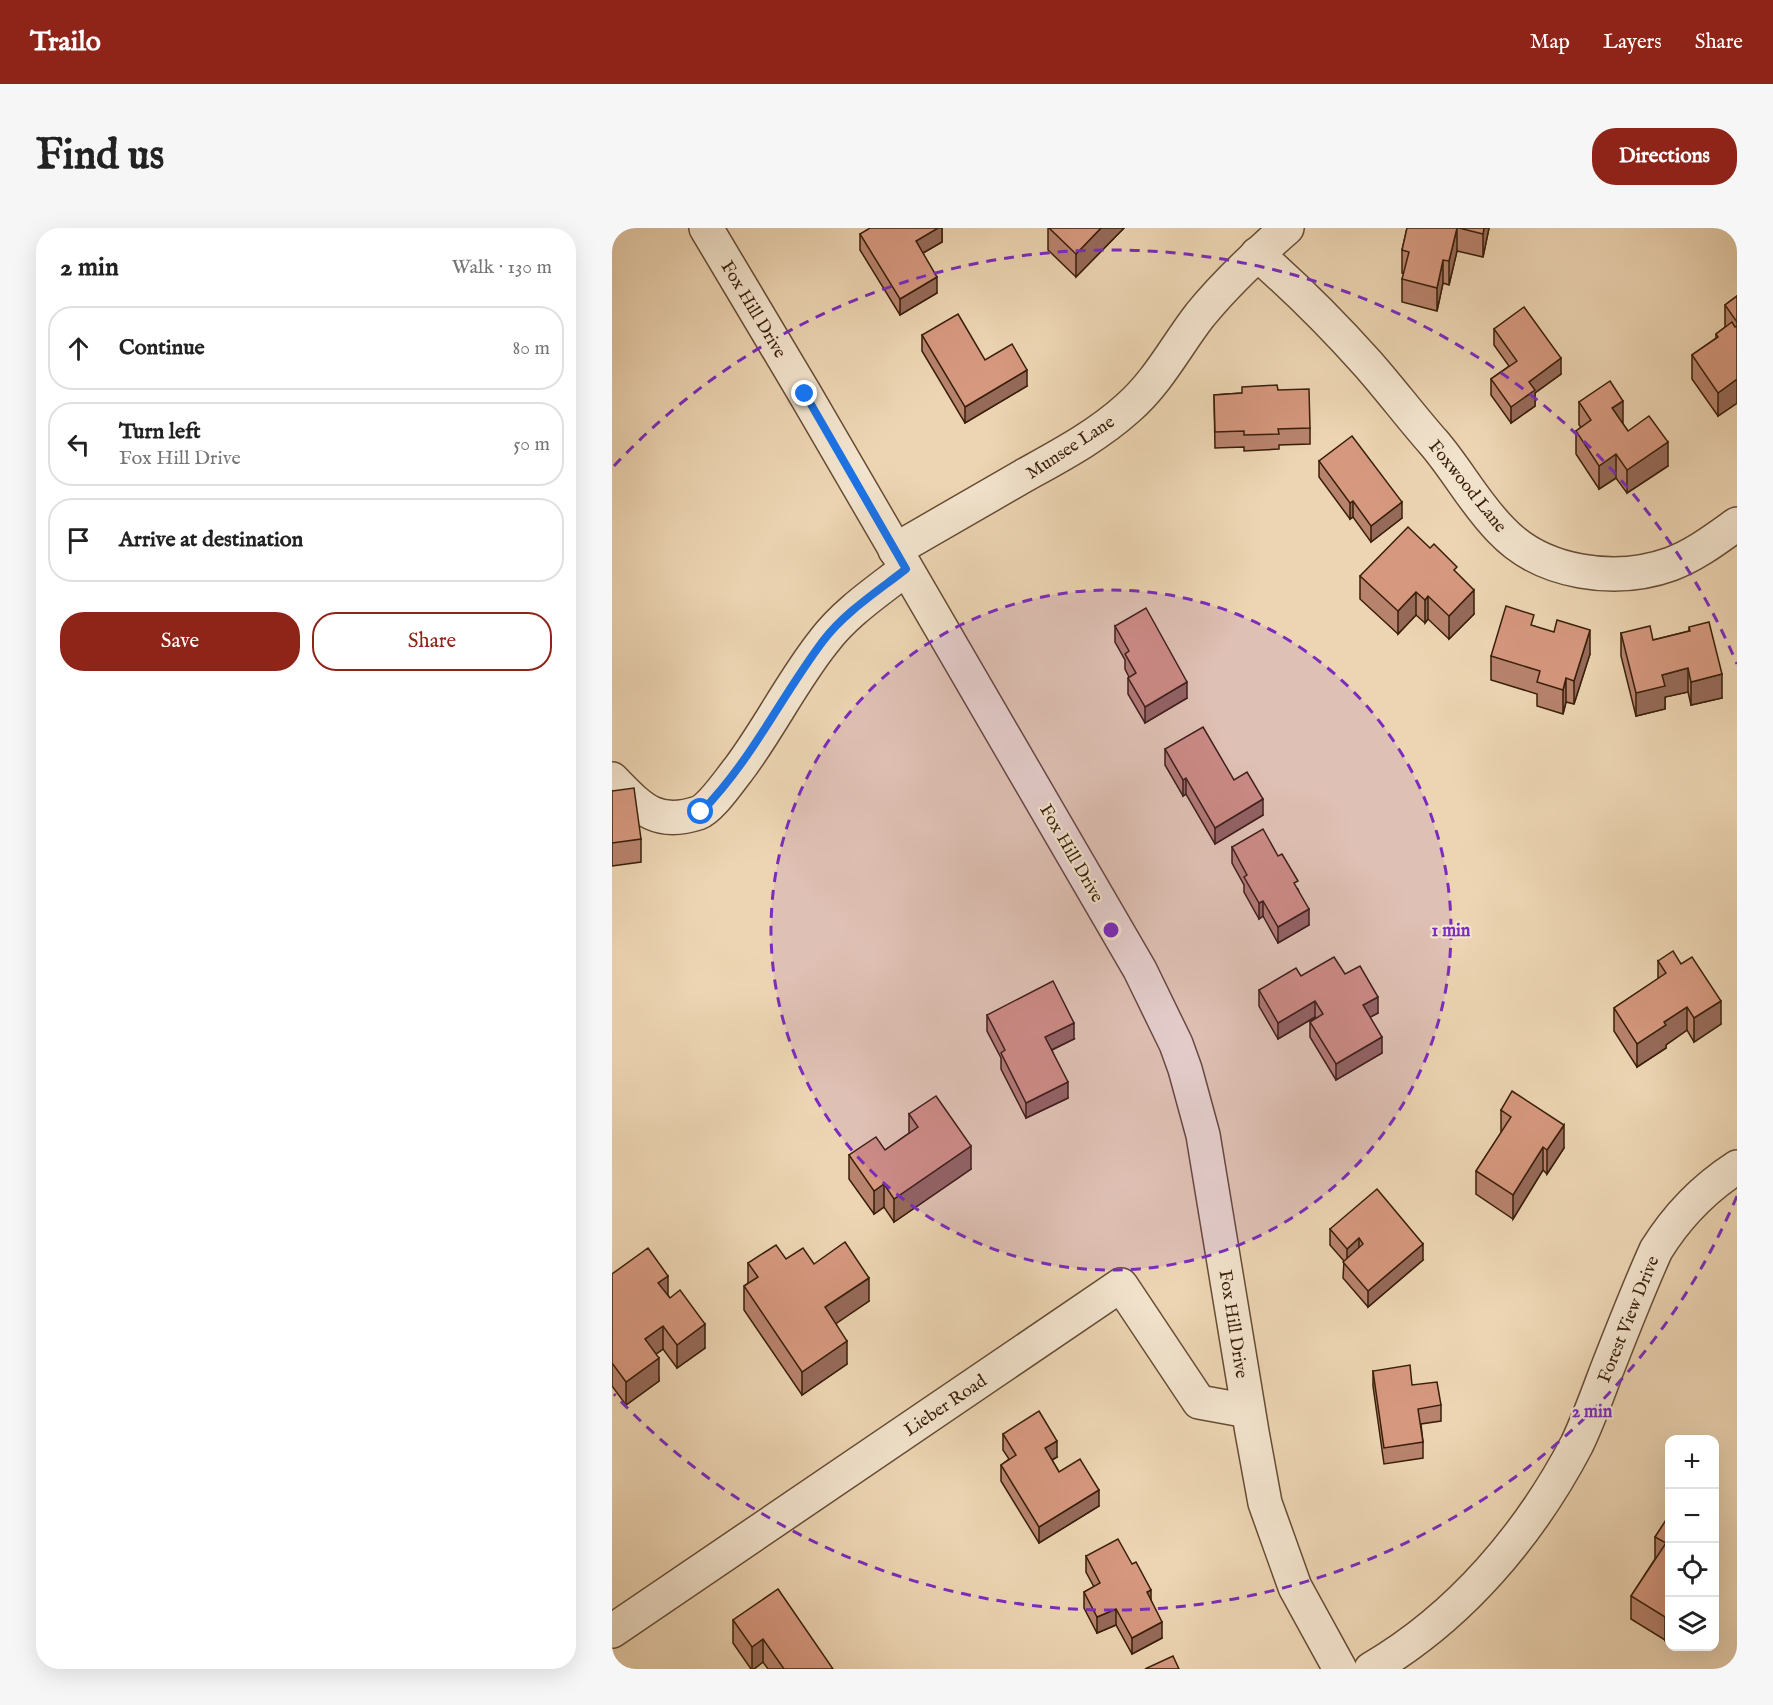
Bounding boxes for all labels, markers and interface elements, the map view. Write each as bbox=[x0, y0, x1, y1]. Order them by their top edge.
text: Trailo bbox=[30, 25, 101, 60]
text: Map bbox=[1530, 29, 1570, 56]
text: Layers bbox=[1603, 29, 1662, 56]
text: Share bbox=[1695, 29, 1743, 56]
button: Directions bbox=[1592, 128, 1737, 185]
text: Find us bbox=[36, 130, 164, 183]
text: 2 min bbox=[60, 251, 119, 284]
text: Walk · 130 m bbox=[452, 255, 552, 280]
street label: Fox Hill Drive bbox=[715, 257, 791, 363]
icon: ahead bbox=[62, 332, 95, 365]
text: Continue bbox=[119, 334, 205, 362]
text: 80 m bbox=[513, 336, 550, 361]
route end bbox=[791, 380, 817, 406]
street label: Munsee Lane bbox=[1022, 411, 1119, 485]
text: Turn left bbox=[119, 418, 201, 446]
icon: left bbox=[62, 428, 95, 461]
text: 50 m bbox=[513, 432, 550, 457]
street label: Foxwood Lane bbox=[1422, 436, 1511, 538]
text: Fox Hill Drive bbox=[119, 446, 241, 471]
icon: arrive bbox=[62, 524, 95, 557]
text: Arrive at destination bbox=[119, 526, 303, 554]
button: Save bbox=[60, 612, 300, 671]
button: Share bbox=[312, 612, 552, 671]
route start bbox=[687, 798, 713, 824]
street label: Fox Hill Drive bbox=[1033, 801, 1108, 907]
centre of rings bbox=[1101, 920, 1121, 940]
text: 1 min bbox=[1432, 920, 1471, 943]
street label: Forest View Drive bbox=[1594, 1253, 1665, 1386]
street label: Fox Hill Drive bbox=[1213, 1268, 1252, 1380]
street label: Lieber Road bbox=[900, 1370, 992, 1442]
text: 2 min bbox=[1572, 1401, 1613, 1424]
map controls bbox=[1665, 1435, 1719, 1651]
button: + bbox=[1665, 1435, 1719, 1489]
button: − bbox=[1665, 1489, 1719, 1543]
button: locate bbox=[1665, 1543, 1719, 1597]
button: layers bbox=[1665, 1597, 1719, 1651]

